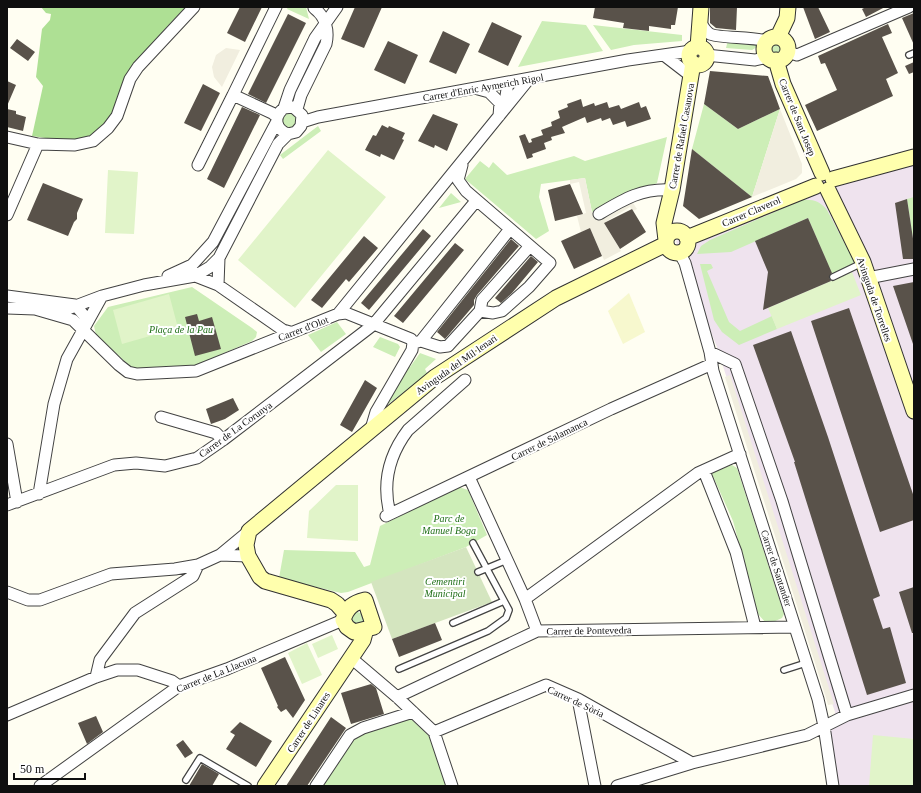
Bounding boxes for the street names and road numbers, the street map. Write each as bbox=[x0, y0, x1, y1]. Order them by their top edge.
street label: Carrer d'Enric Aymerich Rigol bbox=[422, 71, 544, 104]
street label: Carrer de Sant Josep bbox=[777, 77, 818, 157]
street label: Carrer de Rafael Casanova bbox=[667, 82, 696, 190]
street label: Carrer Claverol bbox=[720, 194, 782, 229]
street label: Avinguda de Torrelles bbox=[855, 256, 894, 343]
street label: Carrer d'Olot bbox=[277, 314, 330, 343]
street label: Avinguda del Mil·lenari bbox=[414, 332, 499, 397]
street label: Carrer de La Corunya bbox=[197, 399, 274, 460]
street label: Carrer de Salamanca bbox=[509, 416, 590, 463]
street label: Carrer de Santander bbox=[759, 528, 794, 609]
street label: Carrer de Pontevedra bbox=[546, 624, 632, 637]
street label: Carrer de La Llacuna bbox=[175, 652, 258, 695]
street label: Carrer de Sòria bbox=[546, 684, 606, 720]
street label: Carrer de Linares bbox=[285, 690, 332, 755]

